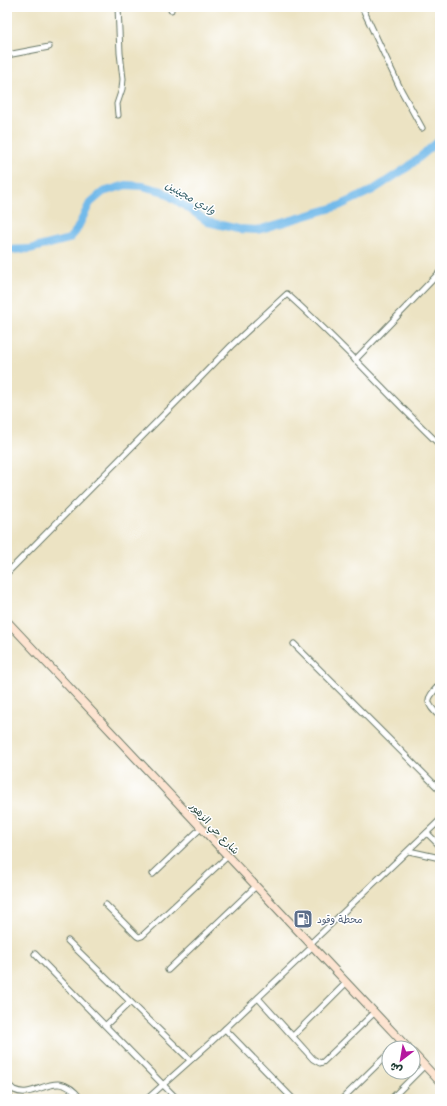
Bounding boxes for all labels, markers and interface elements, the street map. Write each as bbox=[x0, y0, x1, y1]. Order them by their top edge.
water label: وادي مجينين bbox=[163, 177, 219, 218]
street label: شارع حي الزهور bbox=[184, 798, 243, 859]
fuel station icon: محطة وقود bbox=[292, 908, 314, 930]
place label: محطة وقود bbox=[317, 912, 363, 926]
north arrow bbox=[381, 1040, 421, 1080]
text: ش bbox=[387, 1059, 405, 1079]

